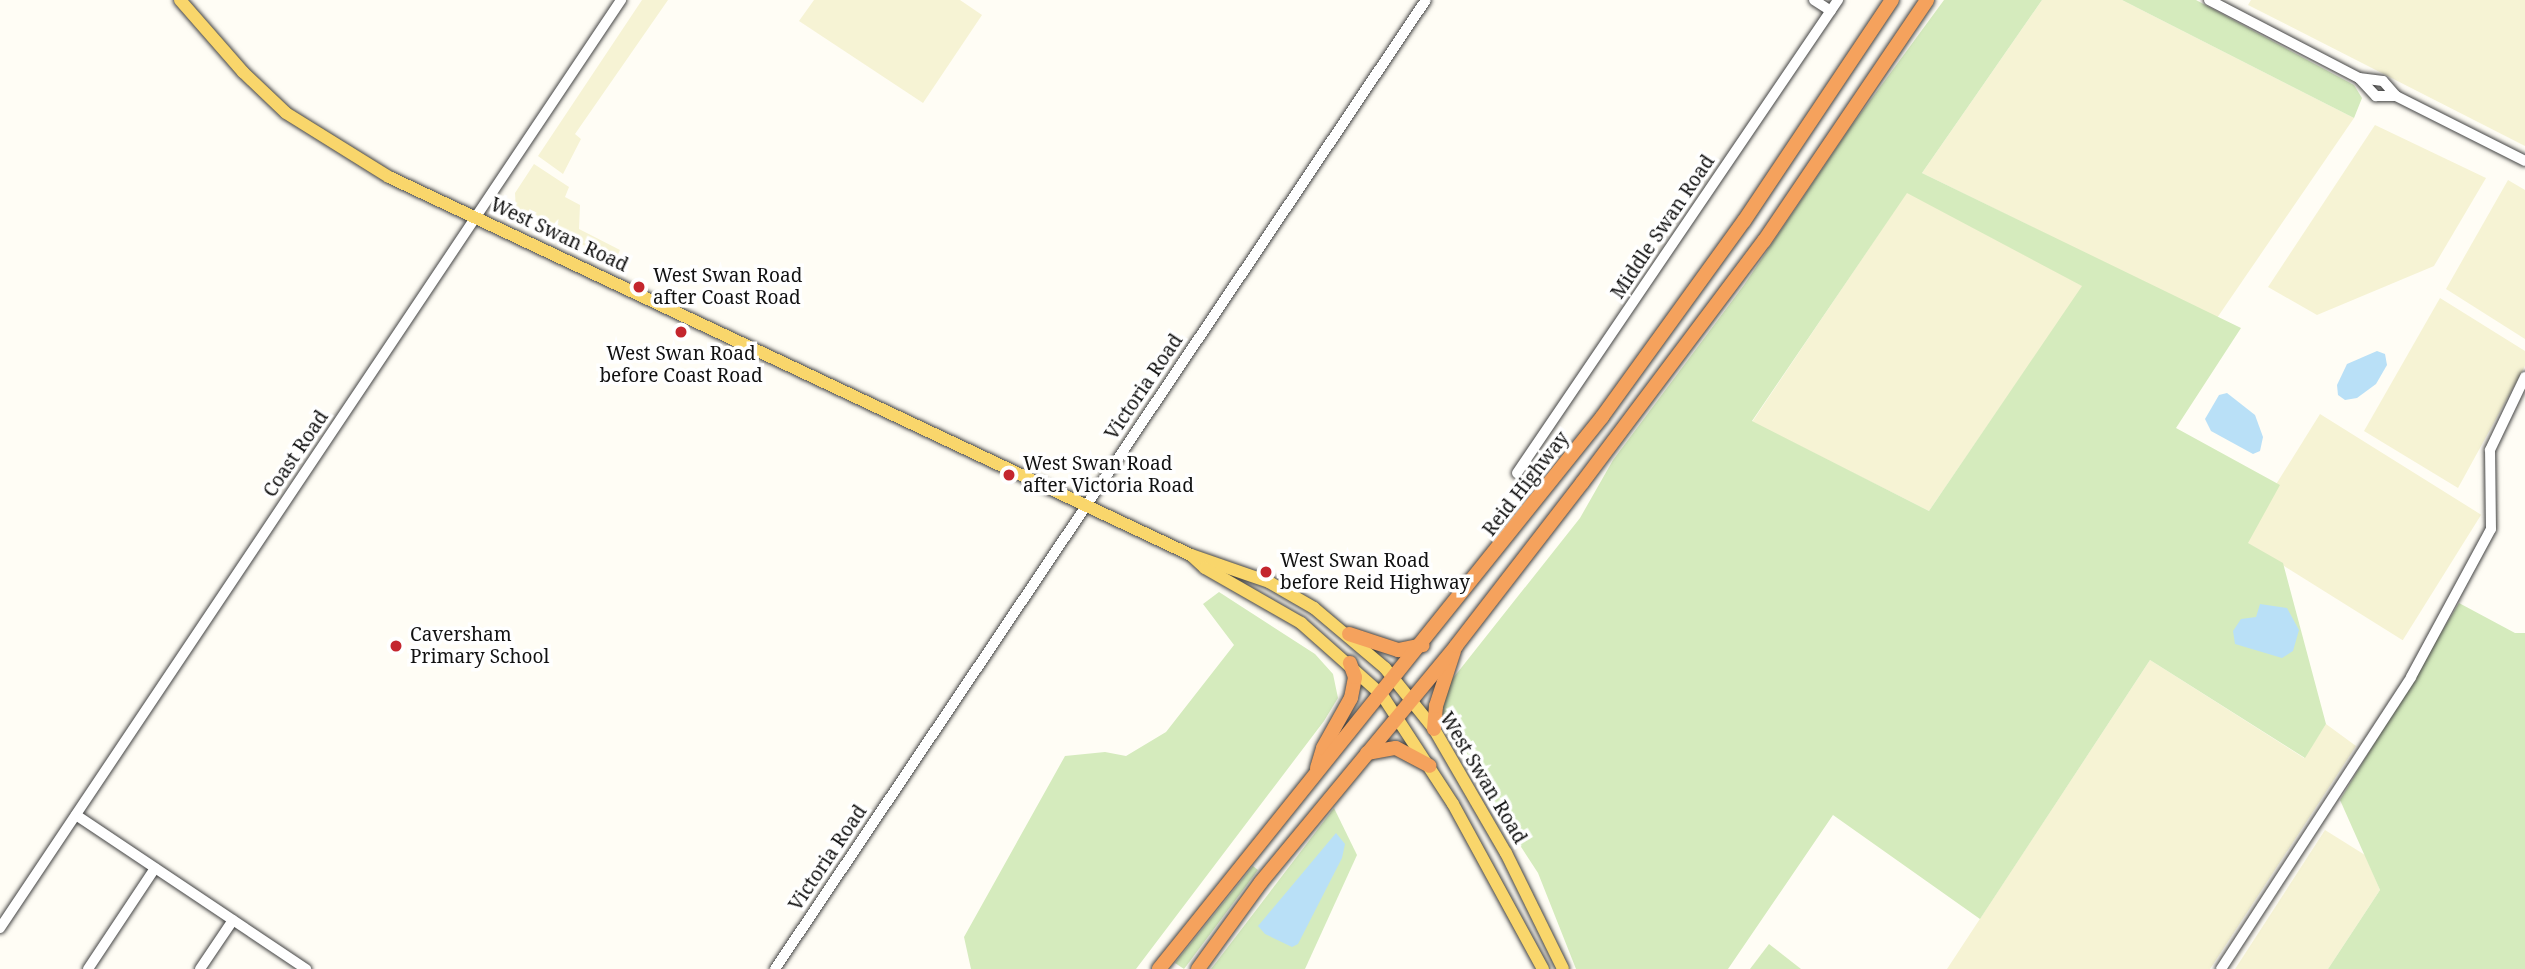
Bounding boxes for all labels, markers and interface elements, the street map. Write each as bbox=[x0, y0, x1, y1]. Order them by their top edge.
street label: Middle Swan Road bbox=[1606, 151, 1720, 303]
street label: West Swan Road bbox=[487, 193, 631, 277]
place label: West Swan Road after Coast Road bbox=[653, 265, 802, 309]
marker: West Swan Road after Coast Road bbox=[631, 279, 647, 295]
marker: West Swan Road before Coast Road bbox=[673, 324, 689, 340]
street label: Victoria Road bbox=[1100, 330, 1188, 444]
place label: West Swan Road before Coast Road bbox=[599, 343, 763, 387]
street label: Coast Road bbox=[259, 406, 333, 502]
street label: Reid Highway bbox=[1478, 427, 1574, 541]
place label: West Swan Road after Victoria Road bbox=[1023, 453, 1194, 497]
marker: West Swan Road after Victoria Road bbox=[1001, 467, 1017, 483]
place label: West Swan Road before Reid Highway bbox=[1280, 550, 1470, 594]
marker: West Swan Road before Reid Highway bbox=[1258, 564, 1274, 580]
place label: Caversham Primary School bbox=[410, 624, 549, 668]
marker: Caversham Primary School bbox=[388, 638, 404, 654]
street label: West Swan Road bbox=[1435, 708, 1531, 848]
street label: Victoria Road bbox=[784, 801, 872, 915]

